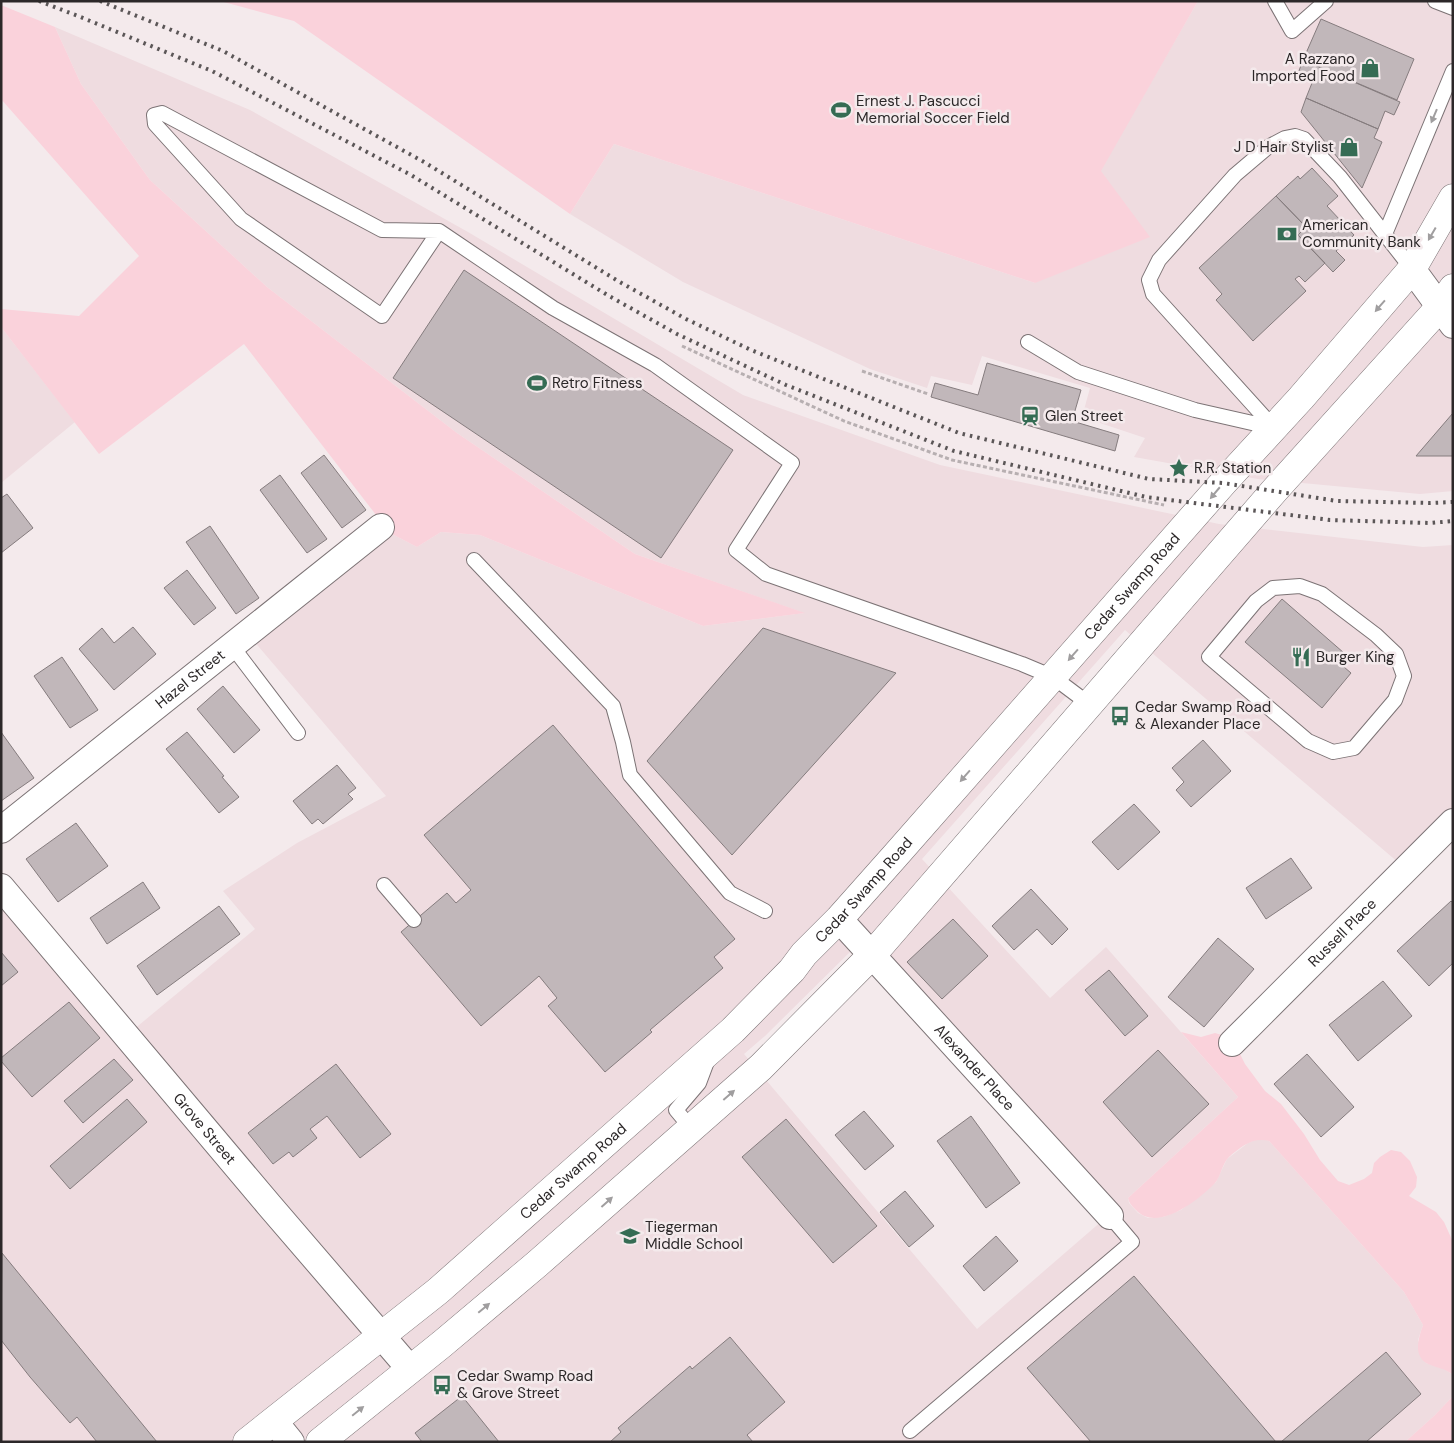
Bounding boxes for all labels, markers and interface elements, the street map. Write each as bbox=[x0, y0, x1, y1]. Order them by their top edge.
place label: A Razzano Imported Food bbox=[1252, 49, 1355, 86]
shop icon: A Razzano Imported Food bbox=[1359, 57, 1381, 79]
place label: Ernest J. Pascucci Memorial Soccer Field bbox=[856, 91, 1010, 128]
sports icon: Ernest J. Pascucci Memorial Soccer Field bbox=[830, 99, 852, 121]
one-way arrow bbox=[1430, 109, 1437, 124]
shop icon: J D Hair Stylist bbox=[1338, 136, 1360, 158]
place label: J D Hair Stylist bbox=[1234, 137, 1334, 157]
place label: American Community Bank bbox=[1302, 215, 1421, 252]
bank icon: American Community Bank bbox=[1276, 223, 1298, 245]
one-way arrow bbox=[1428, 227, 1437, 240]
one-way arrow bbox=[1375, 299, 1386, 312]
sports icon: Retro Fitness bbox=[526, 372, 548, 394]
place label: Retro Fitness bbox=[552, 373, 642, 393]
station icon: Glen Street bbox=[1019, 405, 1041, 427]
place label: Glen Street bbox=[1045, 406, 1123, 426]
place icon: R.R. Station bbox=[1168, 457, 1190, 479]
place label: R.R. Station bbox=[1194, 458, 1271, 478]
one-way arrow bbox=[1209, 486, 1220, 499]
street label: Cedar Swamp Road bbox=[1079, 529, 1184, 644]
street label: Hazel Street bbox=[151, 645, 229, 713]
restaurant icon: Burger King bbox=[1290, 646, 1312, 668]
place label: Burger King bbox=[1316, 647, 1394, 667]
one-way arrow bbox=[1067, 648, 1079, 660]
place label: Cedar Swamp Road & Alexander Place bbox=[1135, 697, 1271, 734]
bus stop icon: Cedar Swamp Road & Alexander Place bbox=[1109, 705, 1131, 727]
one-way arrow bbox=[960, 770, 971, 783]
street label: Cedar Swamp Road bbox=[811, 833, 917, 947]
street label: Russell Place bbox=[1304, 894, 1381, 971]
street label: Alexander Place bbox=[930, 1020, 1019, 1115]
street label: Grove Street bbox=[169, 1089, 241, 1169]
one-way arrow bbox=[723, 1090, 735, 1101]
street label: Cedar Swamp Road bbox=[516, 1119, 631, 1224]
one-way arrow bbox=[600, 1196, 613, 1207]
place label: Tiegerman Middle School bbox=[645, 1217, 743, 1254]
school or university icon: Tiegerman Middle School bbox=[619, 1225, 641, 1247]
one-way arrow bbox=[477, 1303, 490, 1314]
place label: Cedar Swamp Road & Grove Street bbox=[457, 1366, 593, 1403]
bus stop icon: Cedar Swamp Road & Grove Street bbox=[431, 1374, 453, 1396]
one-way arrow bbox=[351, 1406, 364, 1417]

